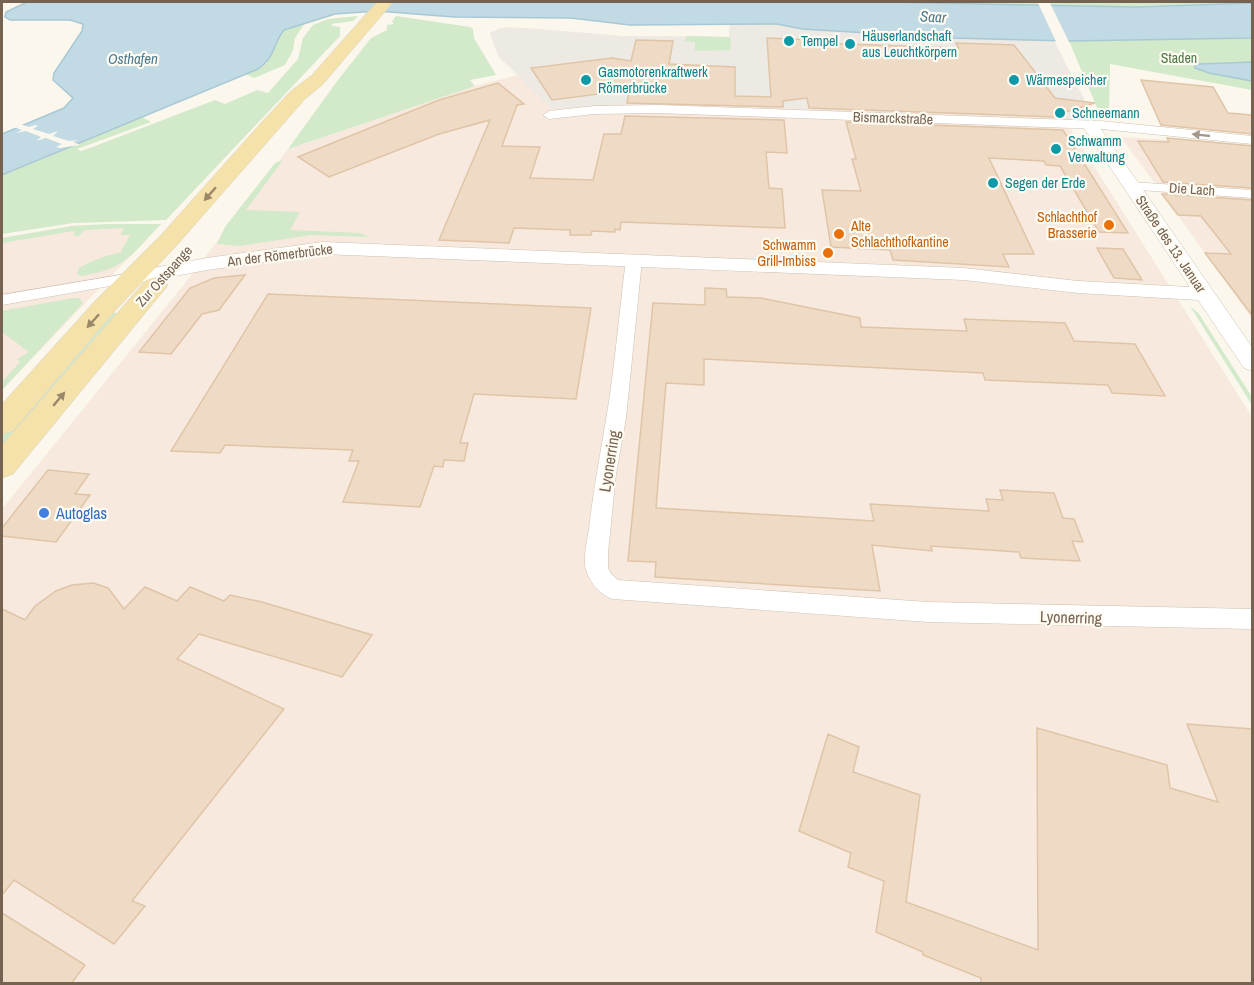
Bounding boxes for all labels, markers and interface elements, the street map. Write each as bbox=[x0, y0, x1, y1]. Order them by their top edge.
water label: Saar bbox=[920, 5, 947, 28]
place label: Häuserlandschaft aus Leuchtkörpern bbox=[862, 27, 957, 61]
place label: Tempel bbox=[801, 32, 838, 50]
marker: Tempel bbox=[782, 34, 796, 48]
marker: Häuserlandschaft aus Leuchtkörpern bbox=[843, 37, 857, 51]
water label: Osthafen bbox=[108, 48, 158, 69]
park label: Staden bbox=[1161, 49, 1197, 67]
place label: Gasmotorenkraftwerk Römerbrücke bbox=[598, 63, 708, 97]
place label: Wärmespeicher bbox=[1026, 71, 1107, 89]
marker: Gasmotorenkraftwerk Römerbrücke bbox=[579, 73, 593, 87]
marker: Wärmespeicher bbox=[1007, 73, 1021, 87]
place label: Schneemann bbox=[1072, 104, 1140, 122]
marker: Schneemann bbox=[1053, 106, 1067, 120]
street label: Bismarckstraße bbox=[853, 108, 933, 128]
one-way arrow bbox=[1191, 130, 1210, 140]
place label: Schwamm Verwaltung bbox=[1068, 132, 1125, 166]
marker: Schwamm Verwaltung bbox=[1049, 142, 1063, 156]
place label: Segen der Erde bbox=[1005, 174, 1085, 192]
marker: Segen der Erde bbox=[986, 176, 1000, 190]
street label: Die Lach bbox=[1168, 178, 1216, 200]
one-way arrow bbox=[204, 186, 217, 201]
street label: Straße des 13. Januar bbox=[1132, 192, 1210, 296]
place label: Schlachthof Brasserie bbox=[1037, 208, 1098, 242]
place label: Alte Schlachthofkantine bbox=[850, 217, 949, 251]
marker: Schlachthof Brasserie bbox=[1102, 218, 1116, 232]
marker: Alte Schlachthofkantine bbox=[832, 227, 846, 241]
place label: Schwamm Grill-Imbiss bbox=[757, 236, 816, 270]
street label: An der Römerbrücke bbox=[225, 240, 334, 271]
street label: Zur Ostspange bbox=[132, 242, 196, 310]
marker: Schwamm Grill-Imbiss bbox=[821, 246, 835, 260]
one-way arrow bbox=[87, 313, 100, 328]
one-way arrow bbox=[52, 392, 65, 407]
street label: Lyonerring bbox=[593, 428, 625, 493]
place label: Autoglas bbox=[55, 502, 107, 524]
marker: Autoglas bbox=[37, 506, 51, 520]
street label: Lyonerring bbox=[1040, 605, 1103, 629]

